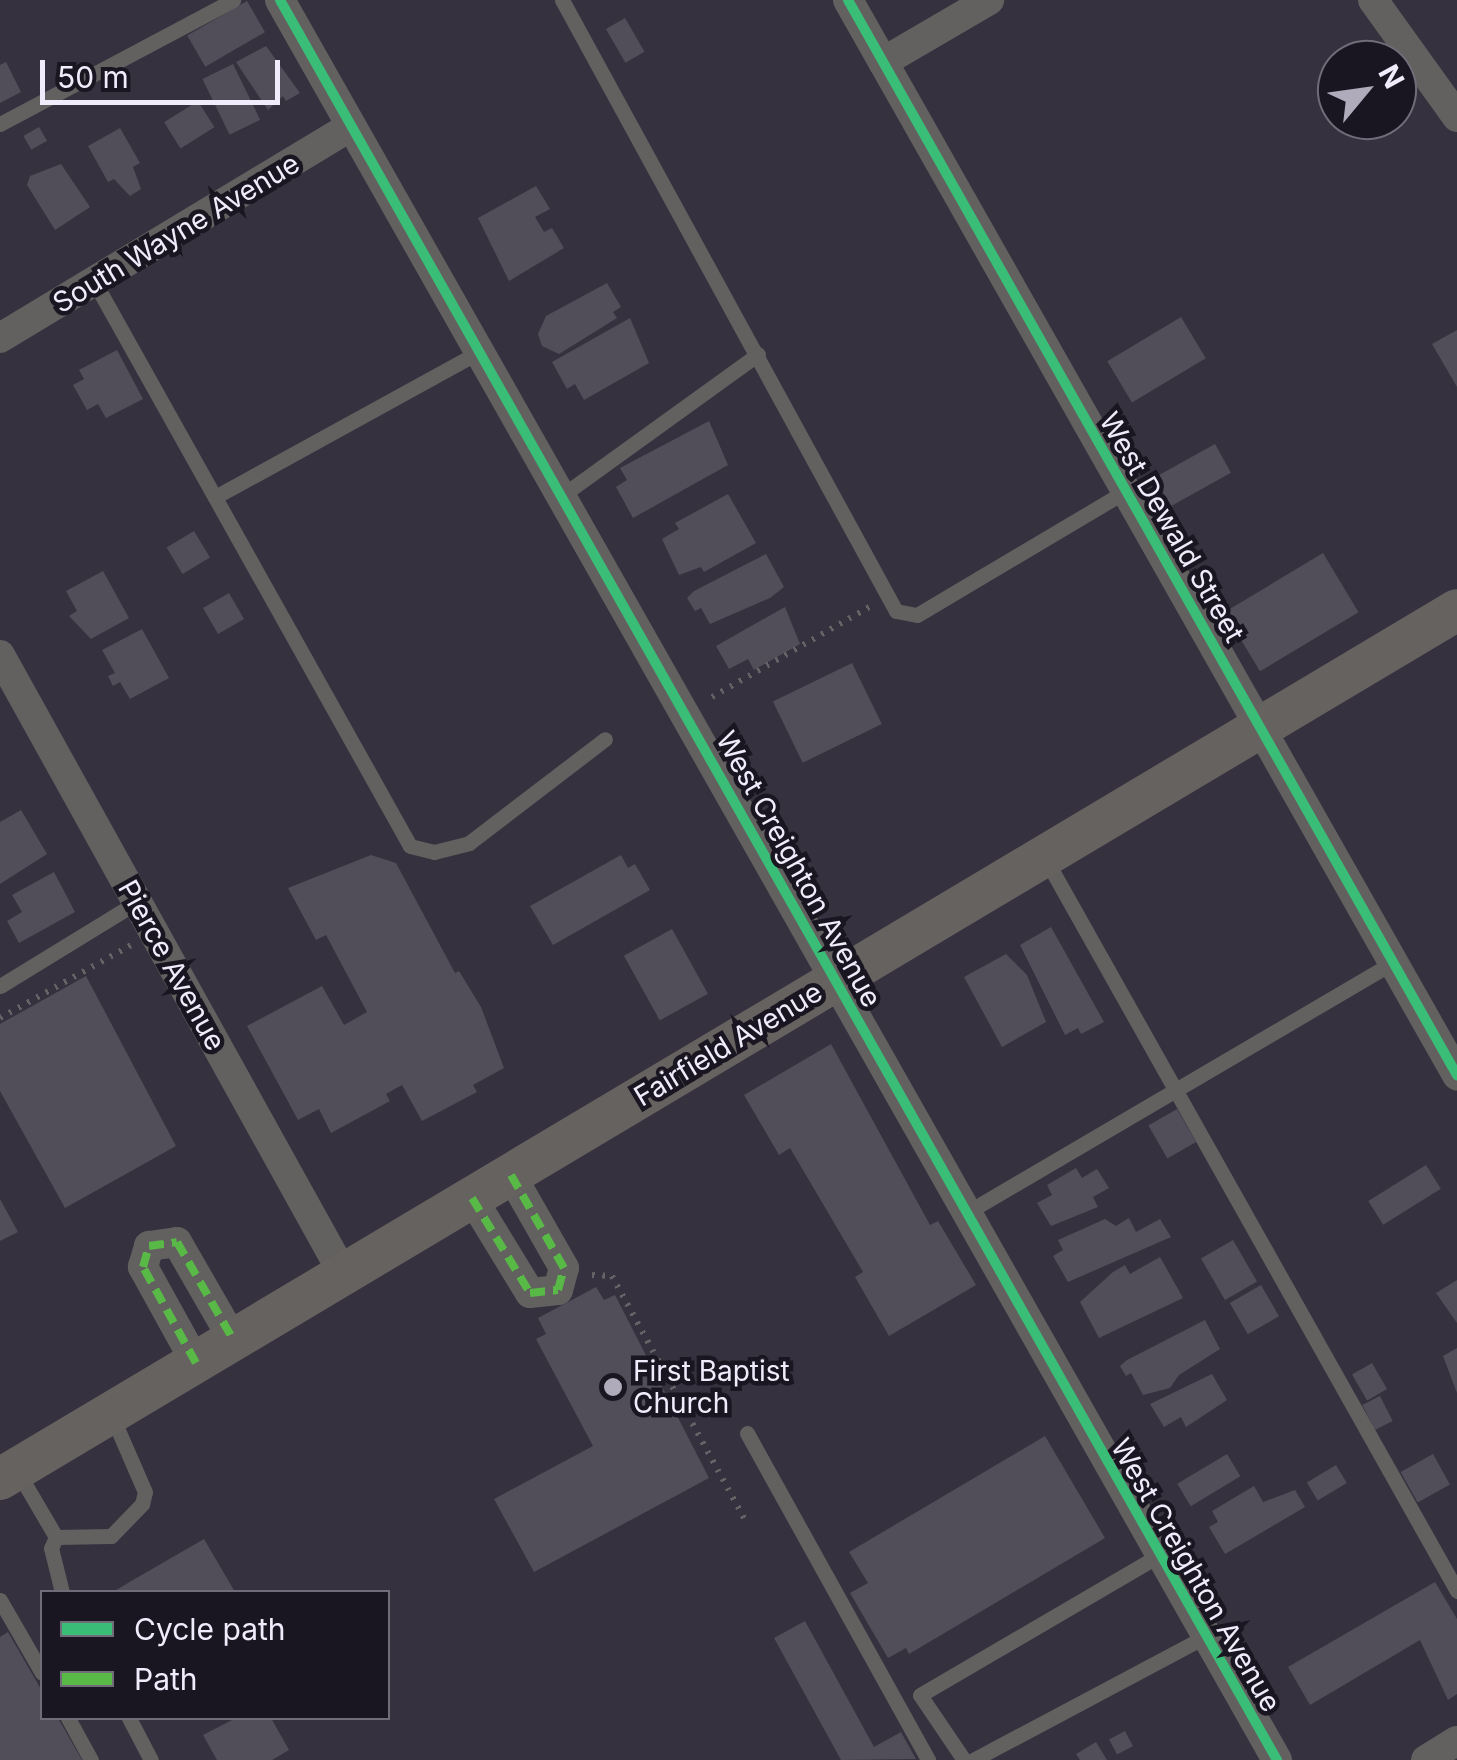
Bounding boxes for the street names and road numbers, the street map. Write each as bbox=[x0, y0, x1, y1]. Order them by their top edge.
street label: South Wayne Avenue bbox=[47, 146, 305, 320]
street label: West Dewald Street bbox=[1093, 406, 1251, 648]
street label: West Creighton Avenue bbox=[709, 725, 889, 1013]
street label: Pierce Avenue bbox=[111, 874, 233, 1056]
street label: Fairfield Avenue bbox=[628, 975, 828, 1113]
street label: West Creighton Avenue bbox=[1104, 1432, 1288, 1718]

